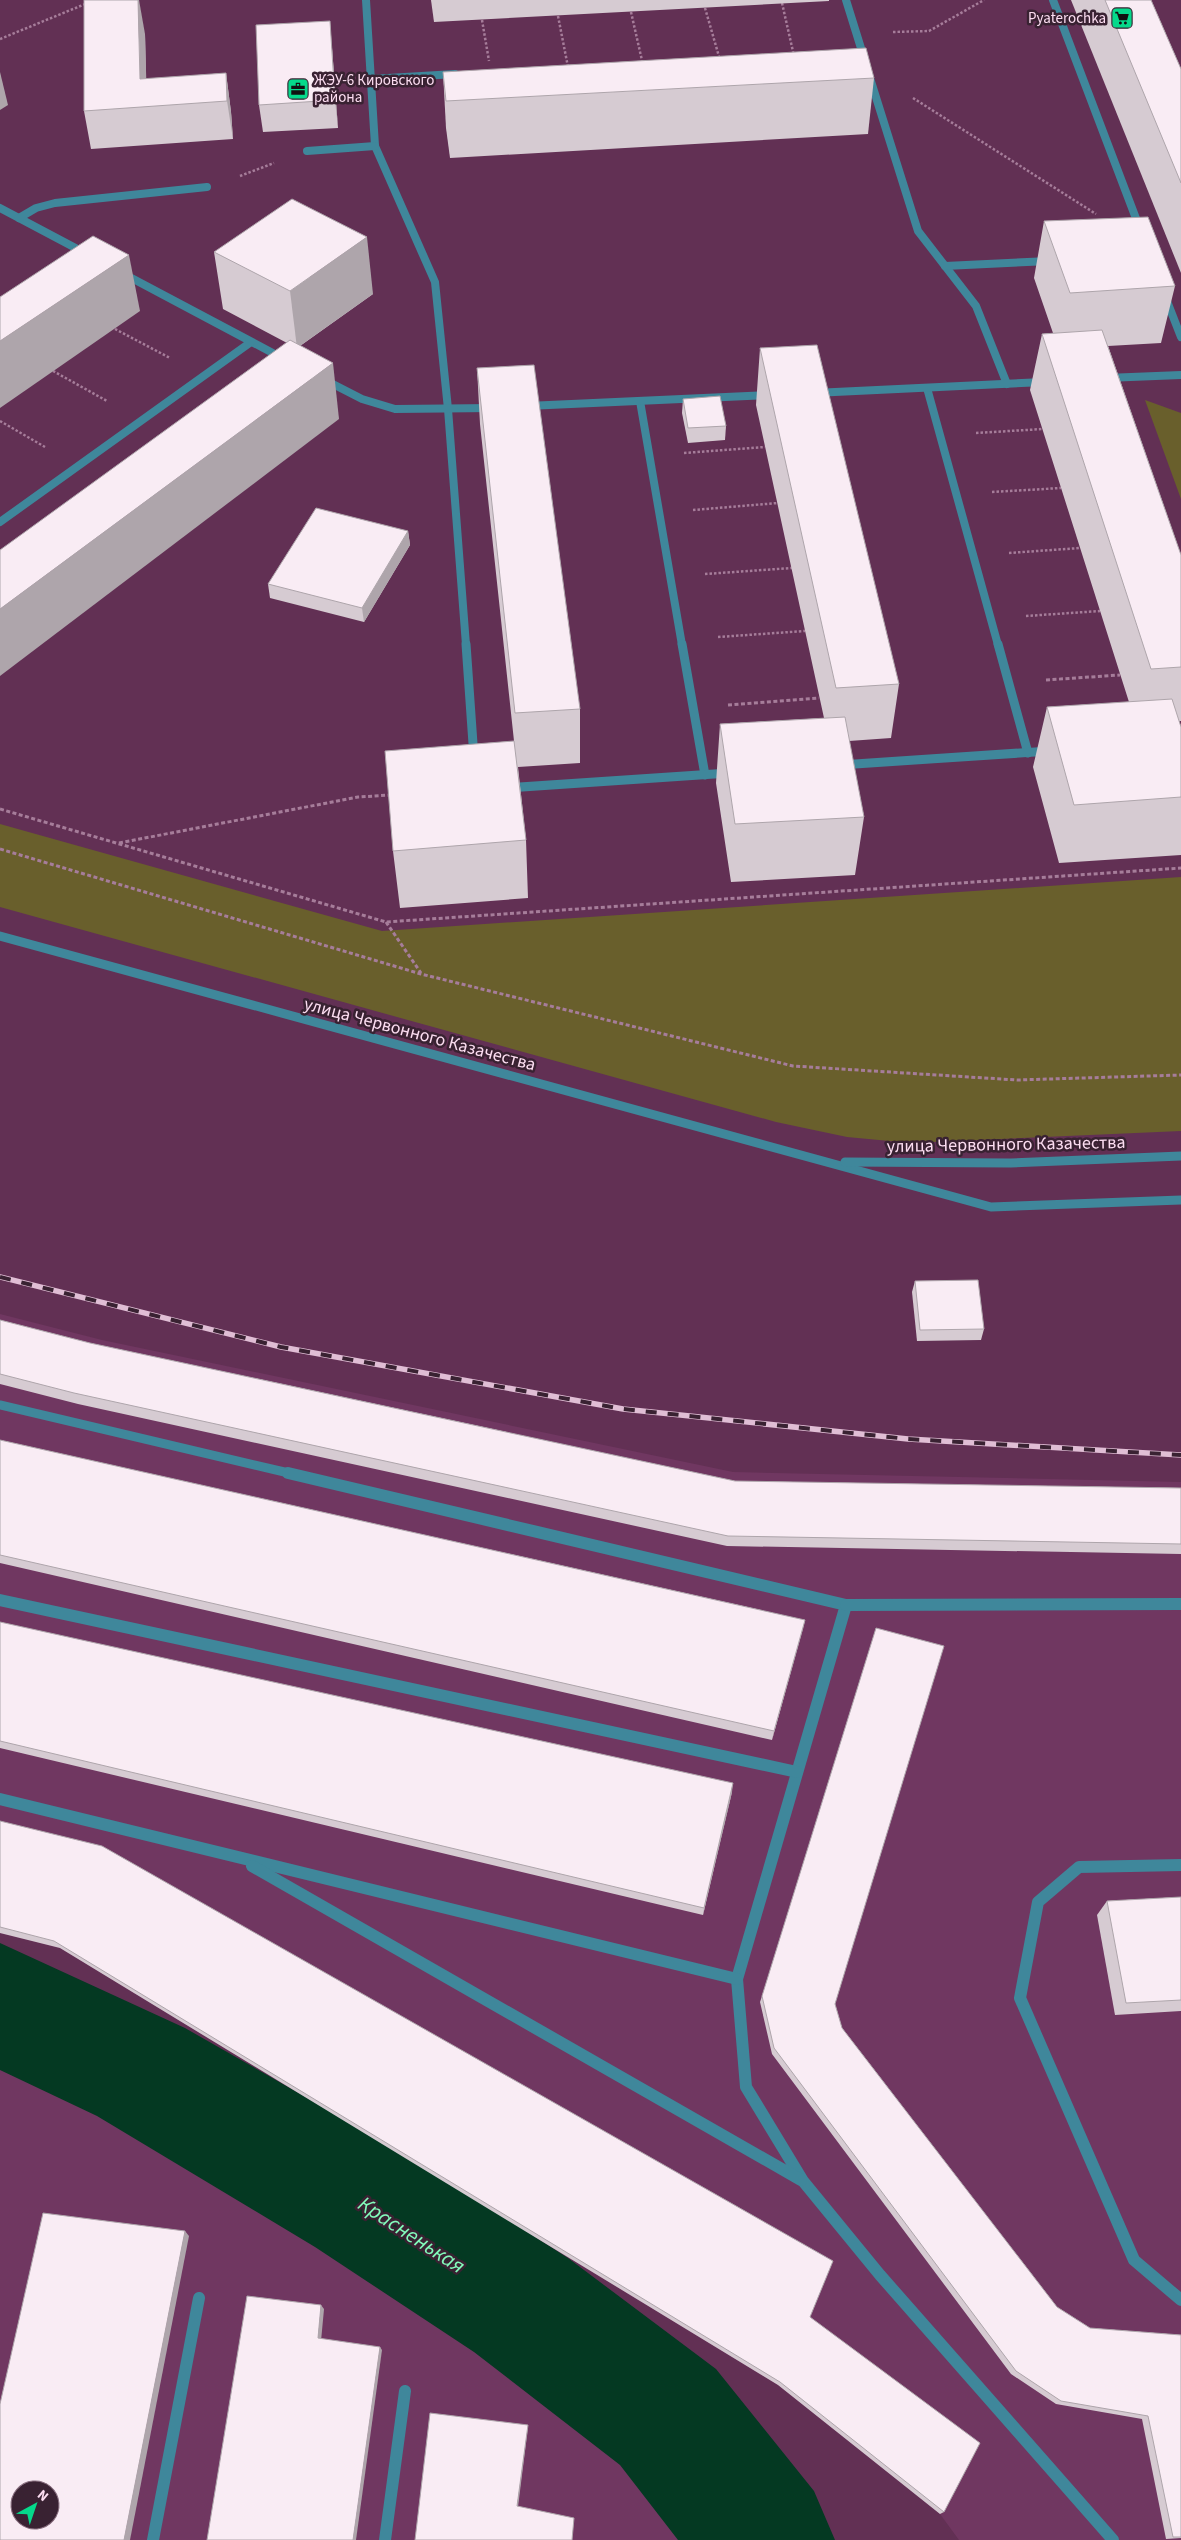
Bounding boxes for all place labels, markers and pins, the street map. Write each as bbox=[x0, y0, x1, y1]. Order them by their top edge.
supermarket icon: Pyaterochka bbox=[1110, 6, 1134, 30]
place label: Pyaterochka bbox=[1028, 8, 1106, 29]
place label: ЖЭУ-6 Кировского района bbox=[314, 70, 434, 108]
office icon: ЖЭУ-6 Кировского района bbox=[286, 77, 310, 101]

